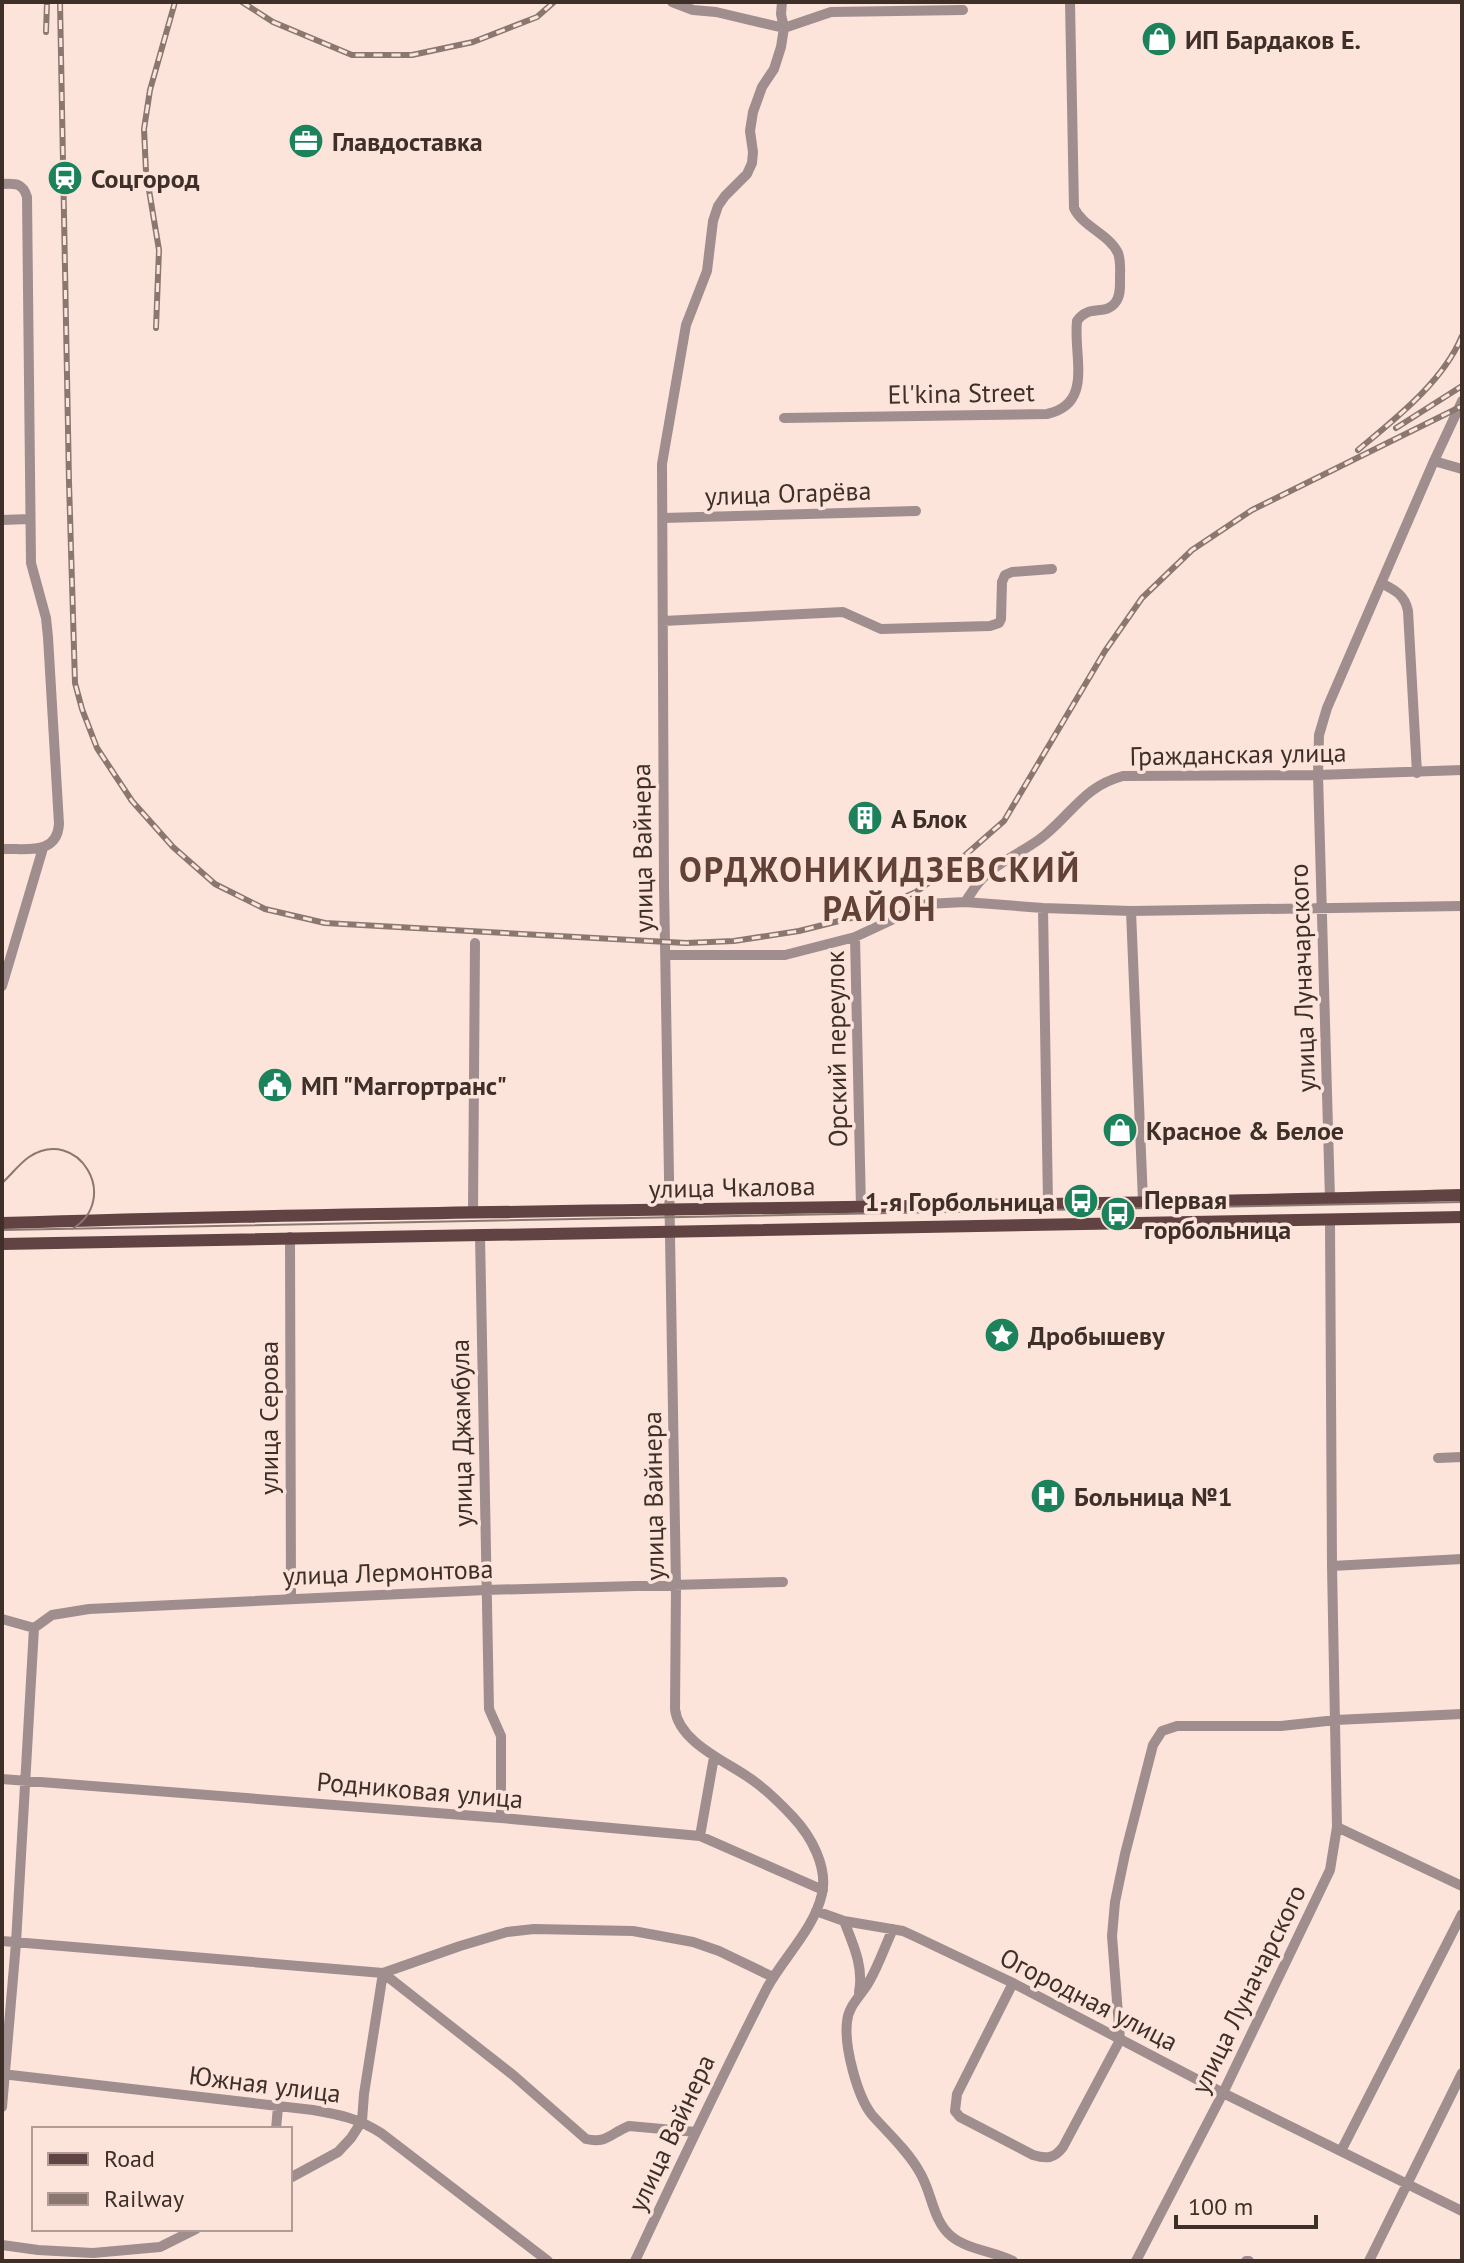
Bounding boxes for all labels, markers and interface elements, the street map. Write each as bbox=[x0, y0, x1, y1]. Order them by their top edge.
shop icon: ИП Бардаков Е. bbox=[1140, 20, 1178, 58]
place label: ИП Бардаков Е. bbox=[1185, 23, 1361, 56]
office icon: Главдоставка bbox=[287, 122, 325, 160]
place label: Главдоставка bbox=[332, 125, 483, 158]
station icon: Соцгород bbox=[46, 159, 84, 197]
place label: Соцгород bbox=[91, 162, 200, 195]
street label: El'kina Street bbox=[887, 375, 1035, 411]
street label: улица Огарёва bbox=[704, 474, 872, 512]
street label: Гражданская улица bbox=[1129, 736, 1347, 772]
street label: улица Вайнера bbox=[624, 763, 660, 933]
building icon: А Блок bbox=[846, 799, 884, 837]
place label: А Блок bbox=[891, 802, 967, 835]
district label: ОРДЖОНИКИДЗЕВСКИЙ РАЙОН bbox=[679, 847, 1081, 930]
street label: улица Луначарского bbox=[1282, 863, 1322, 1093]
street label: Орский переулок bbox=[818, 950, 854, 1148]
public building icon: МП "Маггортранс" bbox=[256, 1066, 294, 1104]
place label: МП "Маггортранс" bbox=[301, 1069, 507, 1102]
shop icon: Красное & Белое bbox=[1101, 1111, 1139, 1149]
place label: Красное & Белое bbox=[1146, 1114, 1344, 1147]
street label: улица Чкалова bbox=[648, 1169, 816, 1205]
bus stop icon: 1-я Горбольница bbox=[1062, 1182, 1100, 1220]
place label: Первая горбольница bbox=[1144, 1183, 1291, 1246]
place label: 1-я Горбольница bbox=[865, 1185, 1055, 1218]
bus stop icon: Первая горбольница bbox=[1099, 1195, 1137, 1233]
place icon: Дробышеву bbox=[983, 1316, 1021, 1354]
place label: Дробышеву bbox=[1028, 1319, 1165, 1352]
street label: улица Джамбула bbox=[443, 1339, 479, 1527]
street label: улица Серова bbox=[252, 1341, 285, 1495]
street label: улица Вайнера bbox=[635, 1411, 671, 1581]
hospital icon: Больница №1 bbox=[1029, 1477, 1067, 1515]
place label: Больница №1 bbox=[1074, 1480, 1233, 1513]
street label: улица Лермонтова bbox=[282, 1552, 494, 1592]
street label: Родниковая улица bbox=[315, 1765, 525, 1815]
street label: улица Луначарского bbox=[1183, 1879, 1313, 2099]
street label: Огородная улица bbox=[995, 1940, 1183, 2058]
street label: улица Вайнера bbox=[620, 2049, 722, 2217]
street label: Южная улица bbox=[187, 2058, 343, 2110]
legend bbox=[32, 2127, 292, 2231]
text: Road bbox=[104, 2143, 155, 2174]
scale bar bbox=[1176, 2179, 1316, 2229]
text: Railway bbox=[104, 2183, 184, 2214]
text: 100 m bbox=[1188, 2191, 1253, 2222]

